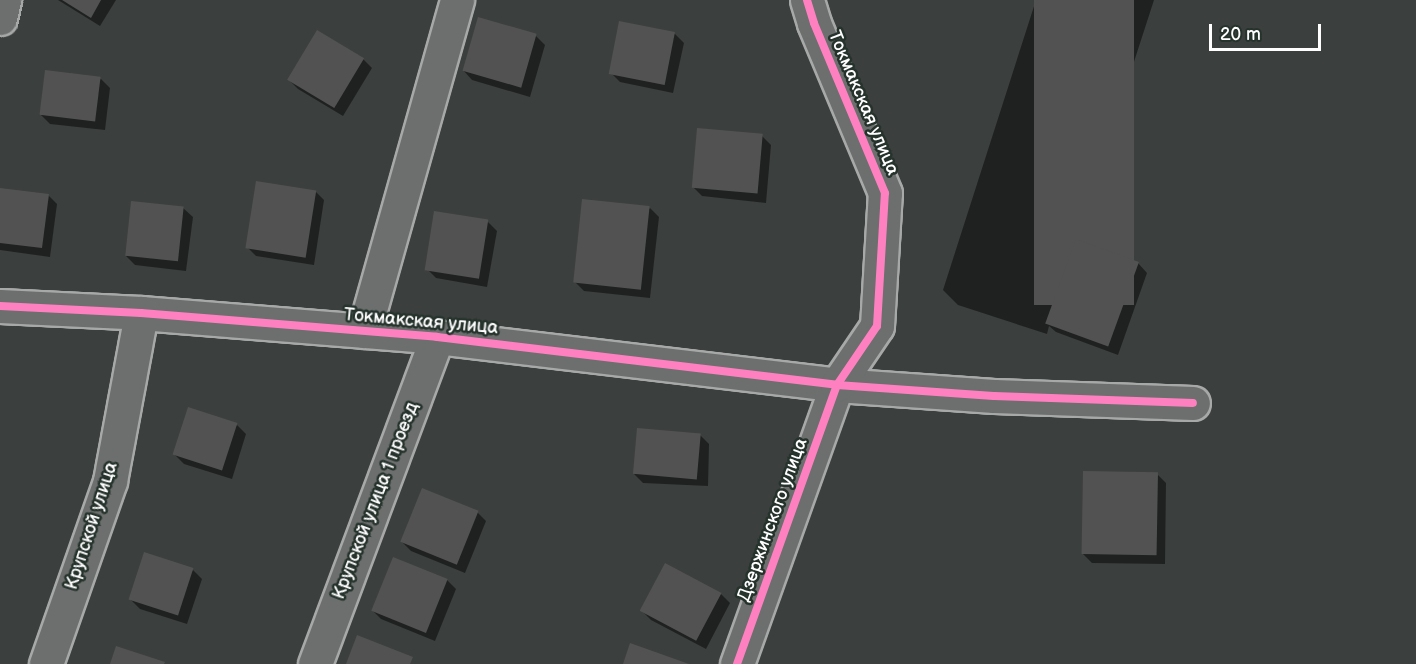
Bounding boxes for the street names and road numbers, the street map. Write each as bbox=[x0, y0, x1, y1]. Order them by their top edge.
street label: Токмакская улица bbox=[823, 28, 903, 178]
street label: Токмакская улица bbox=[343, 305, 499, 339]
street label: Крупской улица 1 проезд bbox=[328, 399, 424, 603]
street label: Дзержинского улица bbox=[733, 435, 813, 605]
street label: Крупской улица bbox=[61, 459, 123, 593]

